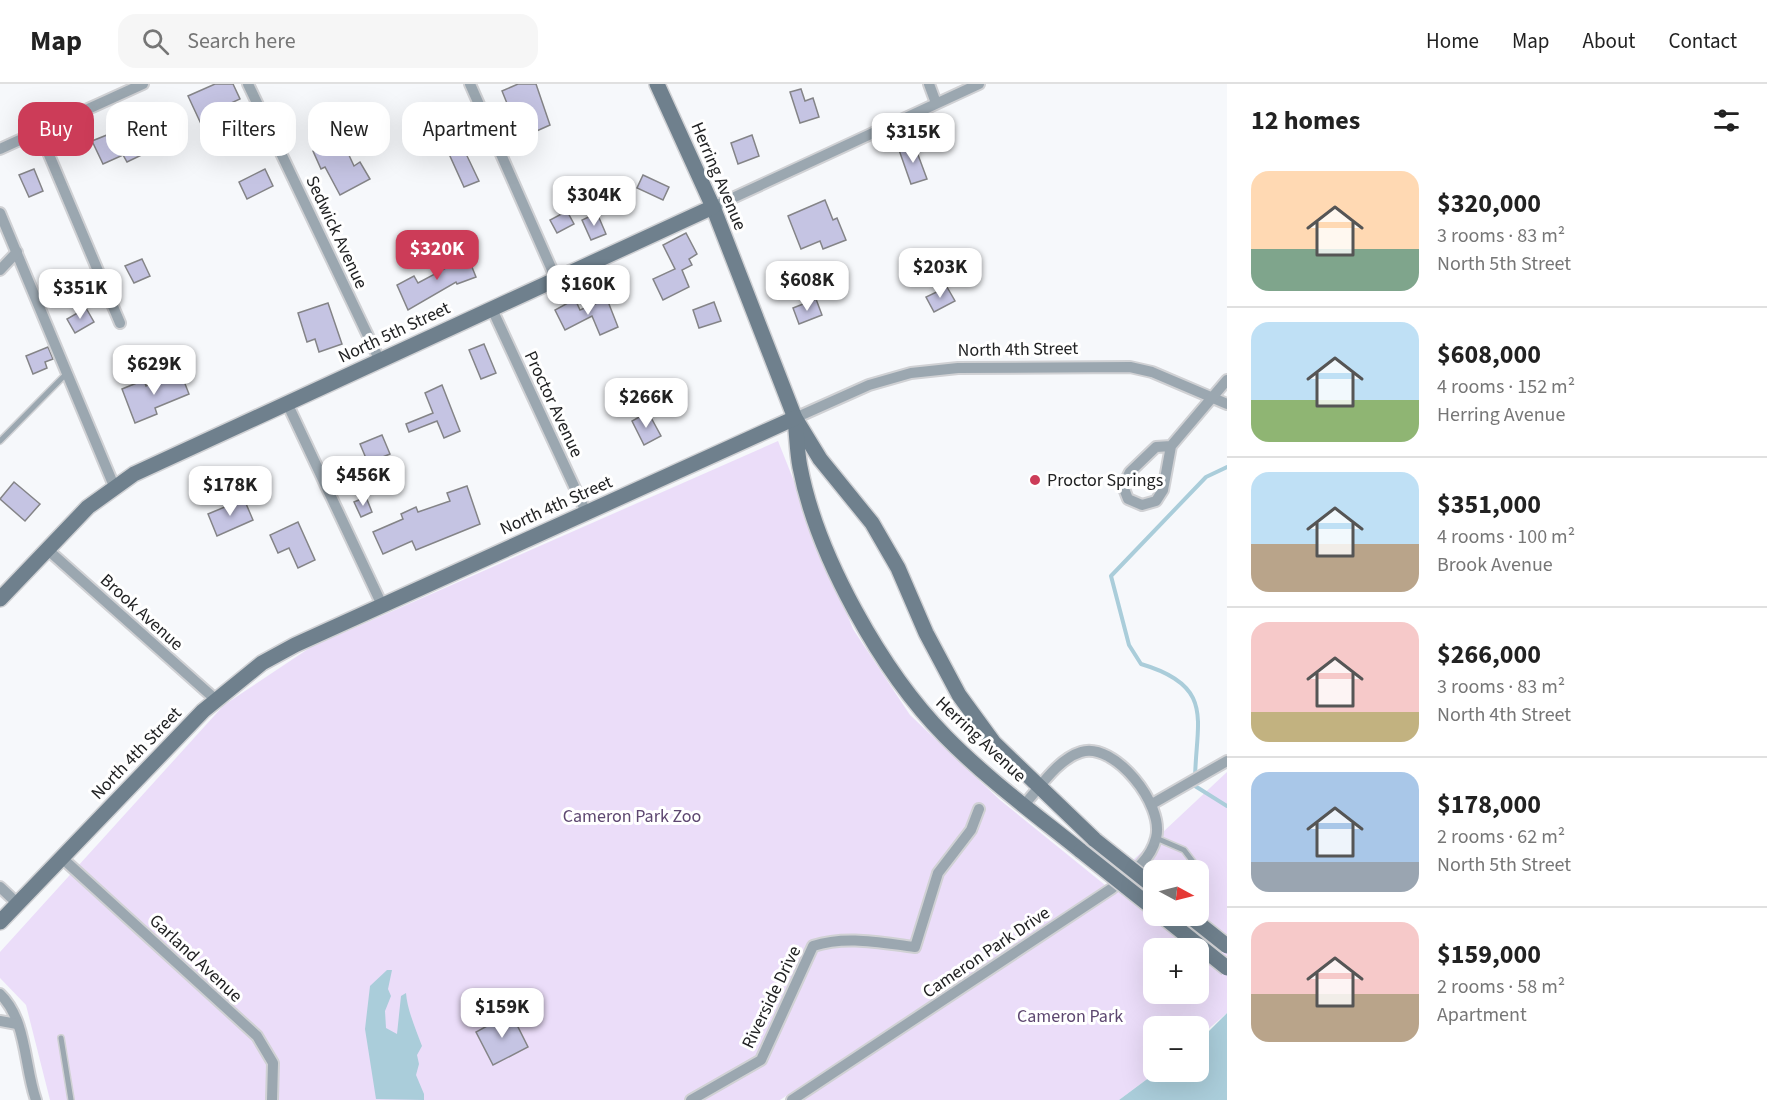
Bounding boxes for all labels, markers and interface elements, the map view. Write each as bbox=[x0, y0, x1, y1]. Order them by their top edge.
search box bbox=[118, 14, 538, 68]
text: Map bbox=[30, 21, 82, 61]
icon: search bbox=[139, 25, 172, 58]
text: Search here bbox=[187, 25, 296, 57]
text: Home bbox=[1426, 26, 1479, 56]
text: Map bbox=[1512, 26, 1550, 56]
text: About bbox=[1583, 26, 1635, 56]
text: Contact bbox=[1668, 26, 1737, 56]
chip: Buy bbox=[18, 102, 94, 156]
chip: Rent bbox=[106, 102, 188, 156]
chip: Filters bbox=[200, 102, 296, 156]
chip: New bbox=[308, 102, 390, 156]
chip: Apartment bbox=[402, 102, 538, 156]
text: 12 homes bbox=[1251, 102, 1360, 139]
icon: filters bbox=[1710, 104, 1743, 137]
pin: $315K bbox=[871, 113, 955, 164]
street label: Herring Avenue bbox=[684, 118, 753, 234]
text: $315K bbox=[886, 118, 940, 146]
street label: Sedwick Avenue bbox=[299, 172, 374, 293]
pin: $304K bbox=[552, 176, 636, 227]
text: $304K bbox=[567, 181, 621, 209]
text: $320,000 bbox=[1437, 185, 1541, 222]
icon: home bbox=[1299, 195, 1371, 267]
text: 3 rooms · 83 m² bbox=[1437, 222, 1565, 250]
pin: $320K bbox=[395, 230, 479, 281]
text: $320K bbox=[410, 235, 464, 263]
pin: $203K bbox=[898, 248, 982, 299]
text: North 5th Street bbox=[1437, 250, 1571, 278]
text: $203K bbox=[913, 253, 967, 281]
pin: $608K bbox=[765, 261, 849, 312]
pin: $160K bbox=[546, 265, 630, 316]
text: $608K bbox=[780, 266, 834, 294]
pin: $351K bbox=[38, 269, 122, 320]
text: $160K bbox=[561, 270, 615, 298]
text: $351K bbox=[53, 274, 107, 302]
street label: North 5th Street bbox=[334, 296, 454, 369]
street label: North 4th Street bbox=[957, 336, 1079, 363]
text: $608,000 bbox=[1437, 336, 1541, 373]
pin: $629K bbox=[112, 345, 196, 396]
icon: home bbox=[1299, 346, 1371, 418]
street label: Proctor Avenue bbox=[518, 347, 589, 462]
text: $629K bbox=[127, 350, 181, 378]
text: 4 rooms · 152 m² bbox=[1437, 373, 1575, 401]
pin: $266K bbox=[604, 378, 688, 429]
text: $266K bbox=[619, 383, 673, 411]
text: Herring Avenue bbox=[1437, 401, 1565, 429]
pin: $456K bbox=[321, 456, 405, 507]
text: $456K bbox=[336, 461, 390, 489]
pin: $178K bbox=[188, 466, 272, 517]
place label: Proctor Springs bbox=[1047, 468, 1163, 493]
street label: North 4th Street bbox=[496, 469, 616, 541]
text: $178K bbox=[203, 471, 257, 499]
marker: Proctor Springs bbox=[1028, 473, 1042, 487]
text: $351,000 bbox=[1437, 486, 1541, 523]
icon: home bbox=[1299, 496, 1371, 568]
text: 4 rooms · 100 m² bbox=[1437, 523, 1575, 551]
text: Brook Avenue bbox=[1437, 551, 1553, 579]
street label: Brook Avenue bbox=[95, 568, 189, 657]
text: $266,000 bbox=[1437, 636, 1541, 673]
icon: home bbox=[1299, 646, 1371, 718]
text: 3 rooms · 83 m² bbox=[1437, 673, 1565, 701]
street label: Herring Avenue bbox=[930, 691, 1031, 788]
street label: North 4th Street bbox=[85, 701, 187, 805]
text: North 4th Street bbox=[1437, 701, 1571, 729]
text: $178,000 bbox=[1437, 786, 1541, 823]
icon: home bbox=[1299, 796, 1371, 868]
park label: Cameron Park Zoo bbox=[563, 804, 701, 829]
text: 2 rooms · 62 m² bbox=[1437, 823, 1565, 851]
text: North 5th Street bbox=[1437, 851, 1571, 879]
north arrow bbox=[1143, 860, 1209, 926]
map controls bbox=[1143, 860, 1209, 1082]
street label: Cameron Park Drive bbox=[918, 900, 1055, 1004]
street label: Garland Avenue bbox=[144, 909, 248, 1008]
text: $159,000 bbox=[1437, 936, 1541, 973]
button: + bbox=[1143, 938, 1209, 1004]
street label: Riverside Drive bbox=[736, 942, 807, 1053]
icon: home bbox=[1299, 946, 1371, 1018]
text: 2 rooms · 58 m² bbox=[1437, 973, 1565, 1001]
pin: $159K bbox=[460, 988, 544, 1039]
text: $159K bbox=[475, 993, 529, 1021]
text: Apartment bbox=[1437, 1001, 1527, 1029]
park label: Cameron Park bbox=[1017, 1004, 1123, 1029]
button: − bbox=[1143, 1016, 1209, 1082]

